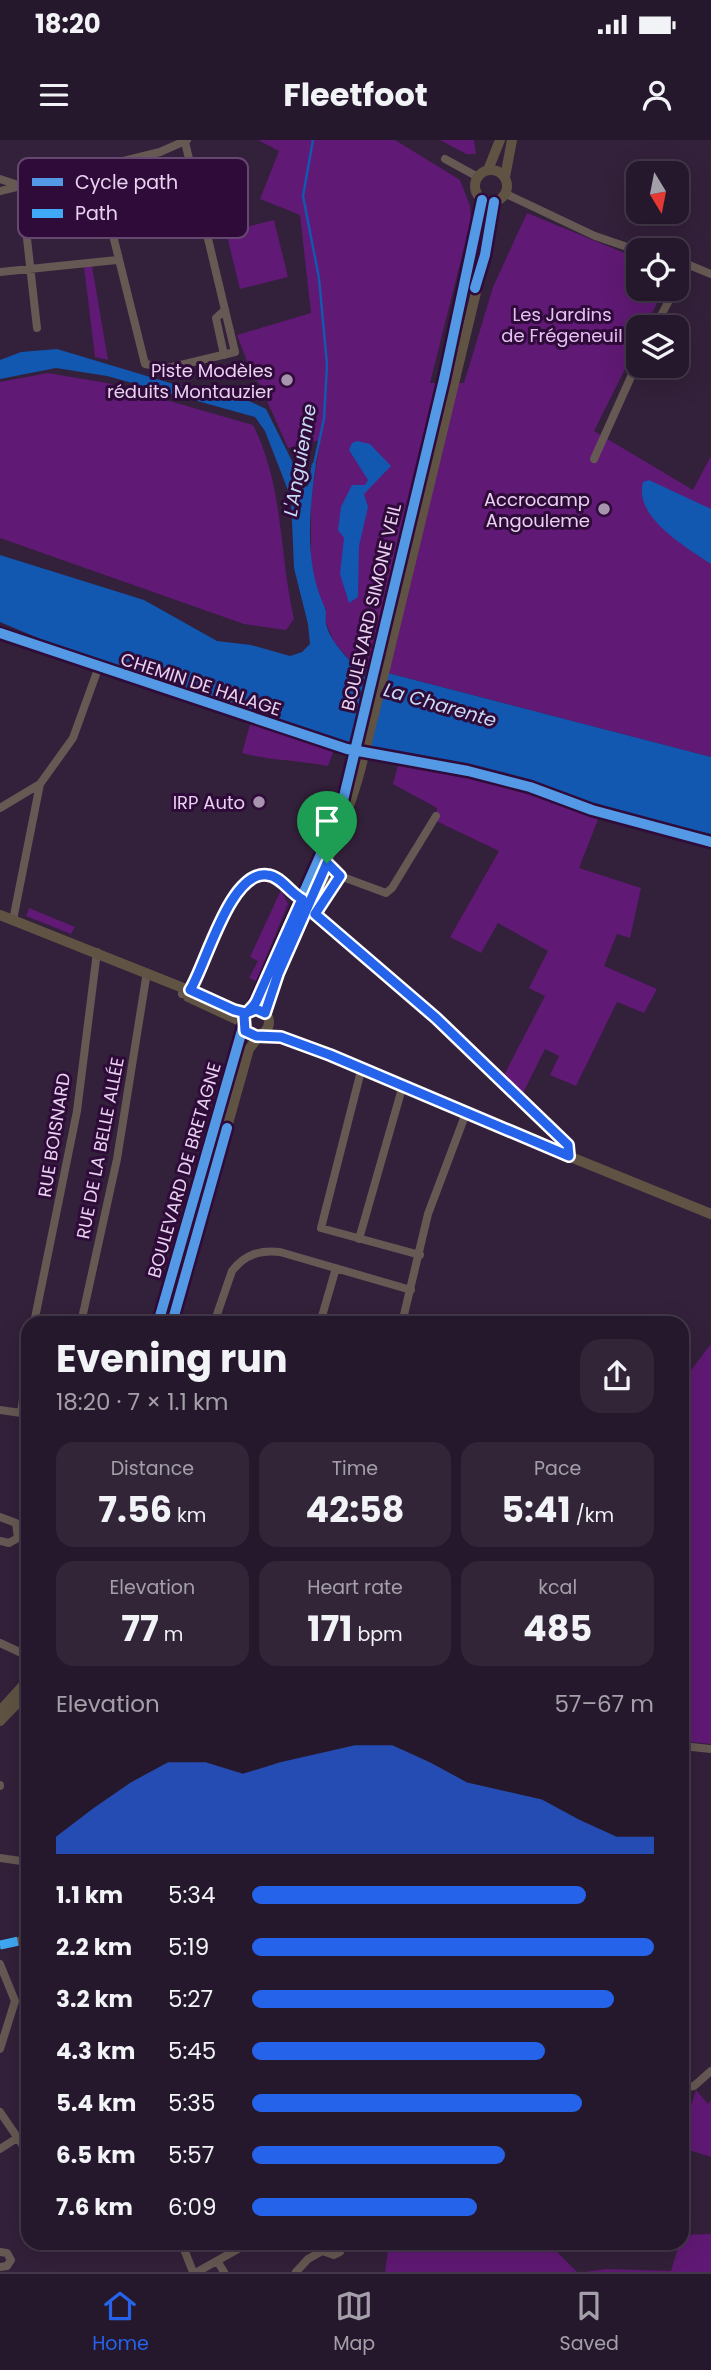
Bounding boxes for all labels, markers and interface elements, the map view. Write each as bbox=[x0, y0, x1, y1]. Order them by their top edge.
text: 18:20 bbox=[35, 6, 101, 42]
text: Fleetfoot bbox=[283, 72, 428, 117]
icon: menu bbox=[35, 76, 73, 114]
icon: person bbox=[638, 76, 676, 114]
legend bbox=[18, 158, 248, 238]
north arrow bbox=[626, 161, 690, 224]
map controls bbox=[626, 161, 689, 378]
text: Cycle path bbox=[75, 169, 178, 196]
text: Path bbox=[75, 200, 118, 227]
button: locate bbox=[626, 238, 689, 301]
park label: Les Jardins de Frégeneuil bbox=[501, 302, 623, 348]
button: layers bbox=[626, 315, 689, 378]
place label: Piste Modèles réduits Montauzier bbox=[107, 358, 273, 404]
marker: Piste Modèles réduits Montauzier bbox=[279, 372, 295, 388]
water label: L'Anguienne bbox=[277, 401, 323, 518]
place label: Accrocamp Angouleme bbox=[484, 487, 590, 533]
street label: BOULEVARD SIMONE VEIL bbox=[335, 501, 407, 713]
marker: Accrocamp Angouleme bbox=[596, 501, 612, 517]
street label: CHEMIN DE HALAGE bbox=[117, 646, 285, 722]
water label: La Charente bbox=[380, 676, 500, 734]
place label: IRP Auto bbox=[173, 790, 245, 815]
pin bbox=[297, 791, 357, 863]
marker: IRP Auto bbox=[251, 794, 267, 810]
icon: arrive bbox=[308, 802, 346, 840]
street label: RUE DE LA BELLE ALLÉE bbox=[70, 1055, 130, 1241]
street label: BOULEVARD DE BRETAGNE bbox=[141, 1059, 227, 1281]
street label: RUE BOISNARD bbox=[32, 1071, 76, 1199]
text: Evening run bbox=[56, 1332, 288, 1385]
button: share bbox=[580, 1339, 654, 1413]
text: 18:20 · 7 × 1.1 km bbox=[56, 1386, 228, 1418]
text: Distance bbox=[111, 1455, 194, 1482]
text: Time bbox=[332, 1455, 378, 1482]
text: Pace bbox=[534, 1455, 581, 1482]
text: 7.56 bbox=[98, 1485, 172, 1534]
text: 42:58 bbox=[305, 1485, 405, 1534]
text: 5:41 bbox=[501, 1485, 571, 1534]
text: km bbox=[172, 1502, 206, 1529]
text: /km bbox=[571, 1502, 614, 1529]
text: Elevation bbox=[110, 1574, 195, 1601]
text: Heart rate bbox=[307, 1574, 403, 1601]
text: kcal bbox=[538, 1574, 577, 1601]
text: 77 bbox=[121, 1604, 159, 1653]
text: 171 bbox=[307, 1604, 352, 1653]
text: 485 bbox=[523, 1604, 592, 1653]
text: m bbox=[159, 1621, 183, 1648]
text: bpm bbox=[352, 1621, 403, 1648]
text: Elevation bbox=[56, 1688, 160, 1720]
text: 57–67 m bbox=[554, 1688, 654, 1720]
text: 1.1 km bbox=[56, 1879, 123, 1911]
text: 5:34 bbox=[168, 1879, 215, 1911]
text: 2.2 km bbox=[56, 1931, 132, 1963]
text: 5:19 bbox=[168, 1931, 209, 1963]
text: 3.2 km bbox=[56, 1983, 133, 2015]
text: 5:27 bbox=[168, 1983, 213, 2015]
text: 4.3 km bbox=[56, 2035, 135, 2067]
text: 5:45 bbox=[168, 2035, 216, 2067]
text: 5.4 km bbox=[56, 2087, 136, 2119]
text: 5:35 bbox=[168, 2087, 215, 2119]
text: 6.5 km bbox=[56, 2139, 136, 2171]
text: 5:57 bbox=[168, 2139, 214, 2171]
text: 7.6 km bbox=[56, 2191, 133, 2223]
text: 6:09 bbox=[168, 2191, 216, 2223]
tab: Home bbox=[92, 2287, 149, 2358]
tab: Map bbox=[333, 2287, 375, 2358]
tab: Saved bbox=[560, 2287, 619, 2358]

